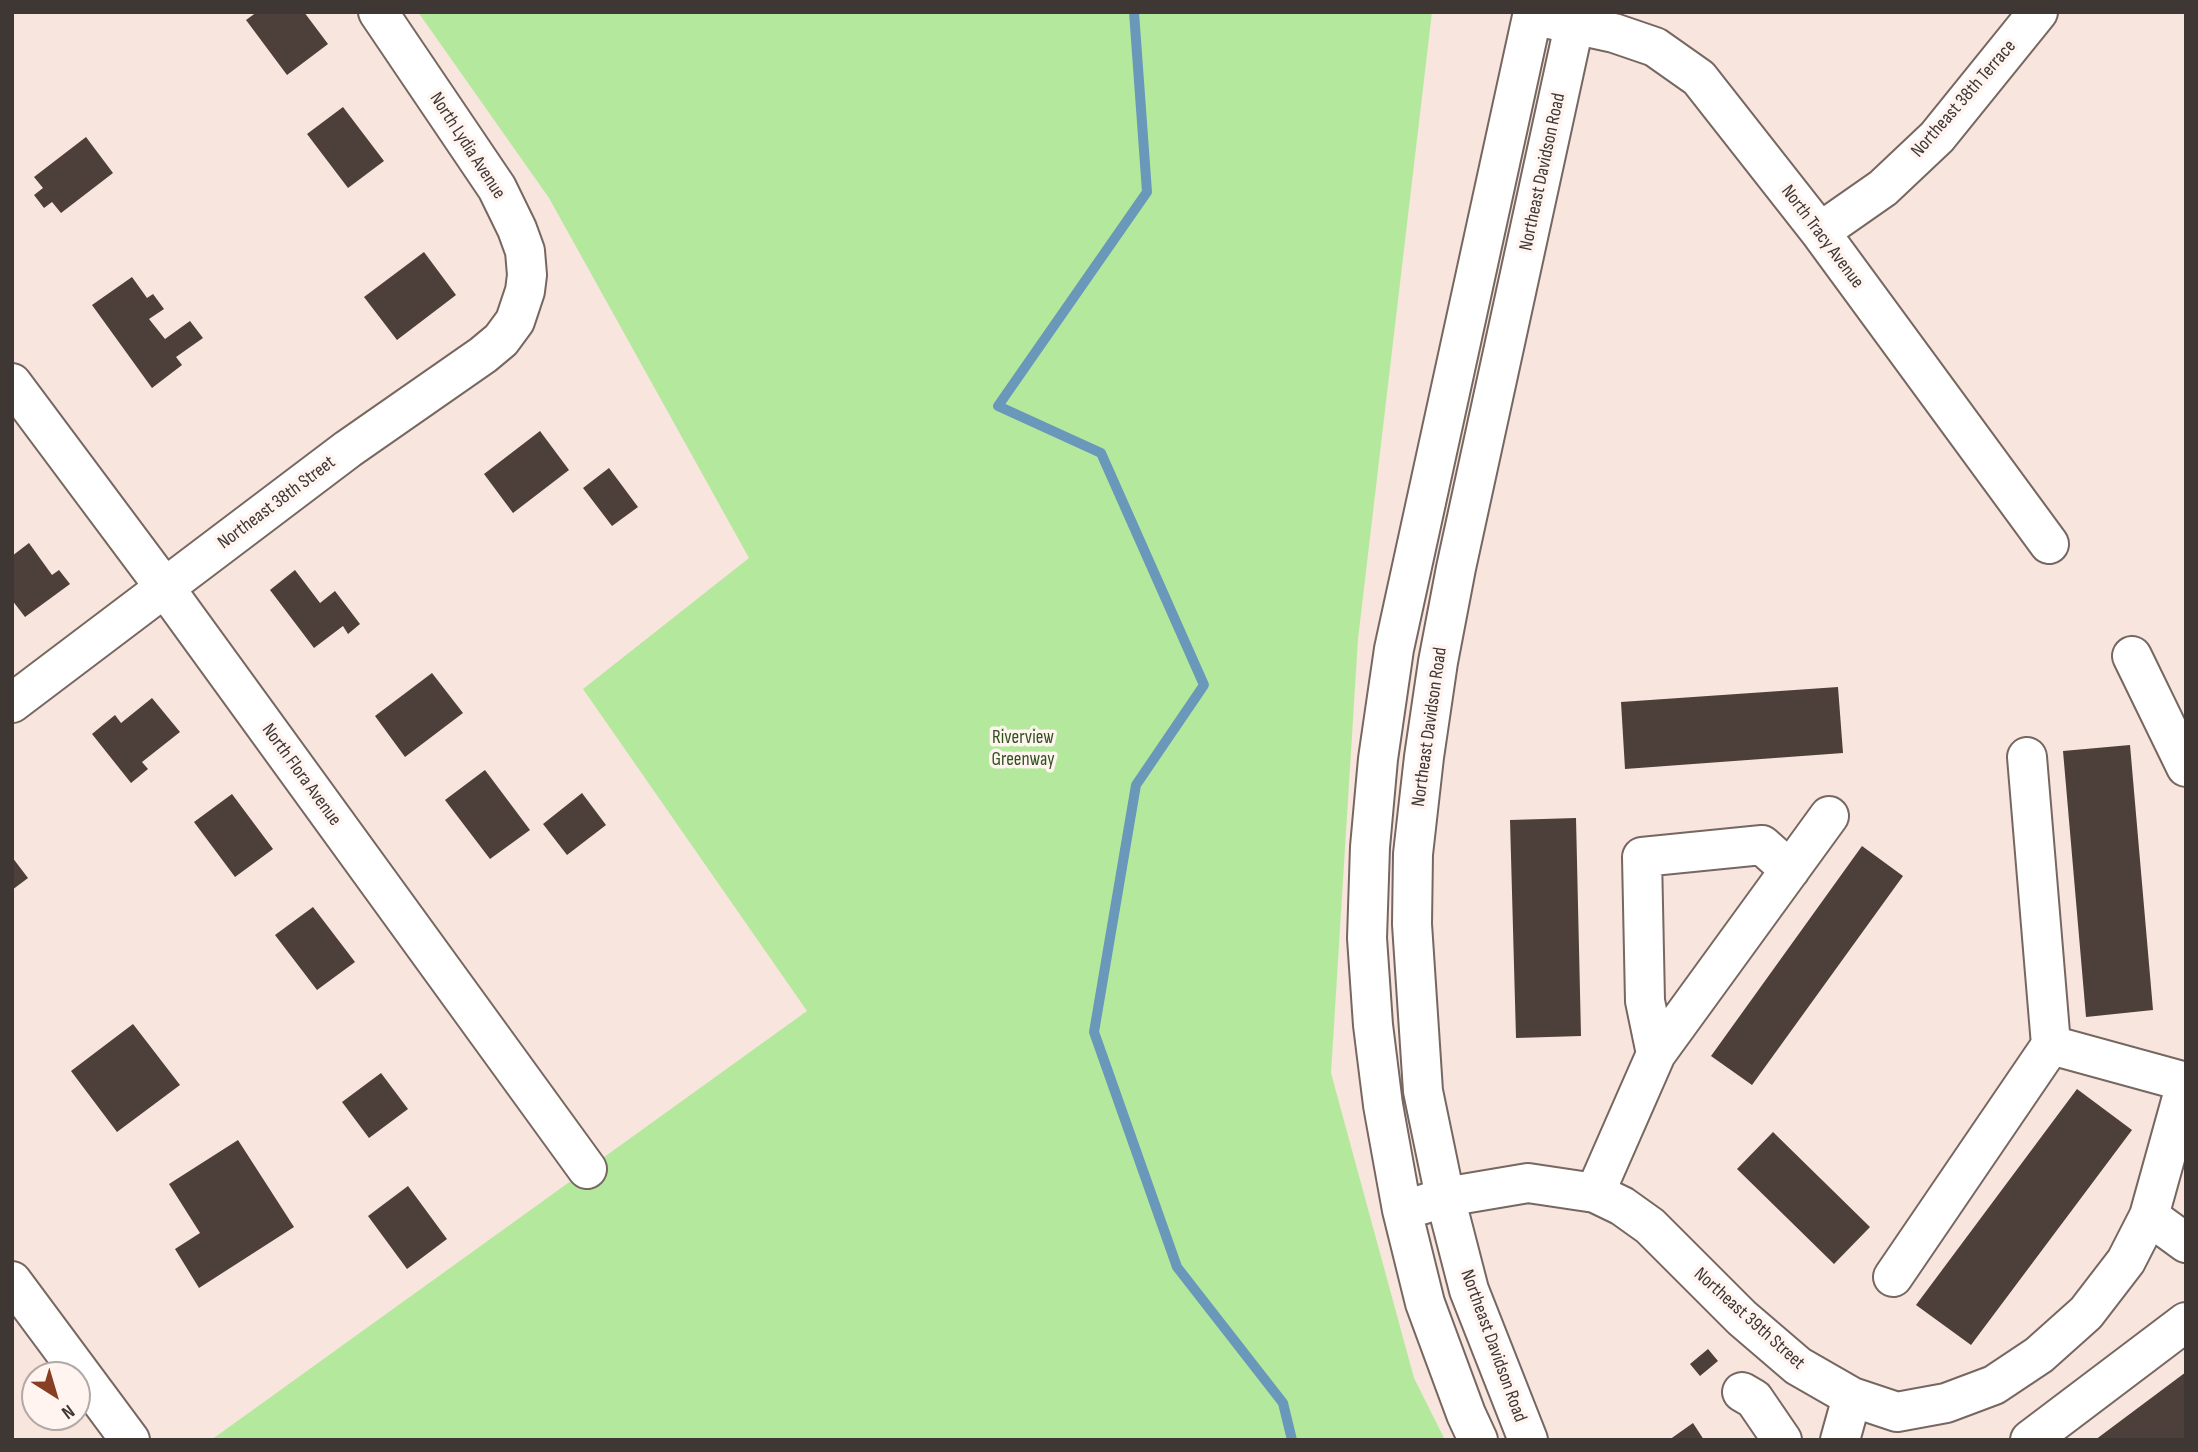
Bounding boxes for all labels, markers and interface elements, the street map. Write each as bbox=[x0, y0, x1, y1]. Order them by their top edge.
street label: Northeast 38th Terrace bbox=[1907, 36, 2021, 162]
street label: North Lydia Avenue bbox=[424, 89, 510, 203]
street label: Northeast Davidson Road bbox=[1515, 91, 1571, 253]
street label: North Tracy Avenue bbox=[1776, 181, 1868, 293]
street label: Northeast 38th Street bbox=[214, 451, 340, 555]
street label: Northeast Davidson Road bbox=[1408, 646, 1452, 808]
street label: North Flora Avenue bbox=[256, 719, 346, 831]
park label: Riverview Greenway bbox=[991, 727, 1055, 771]
street label: Northeast 39th Street bbox=[1689, 1263, 1809, 1375]
street label: Northeast Davidson Road bbox=[1455, 1267, 1531, 1425]
north arrow bbox=[21, 1361, 91, 1431]
text: N bbox=[57, 1399, 79, 1424]

